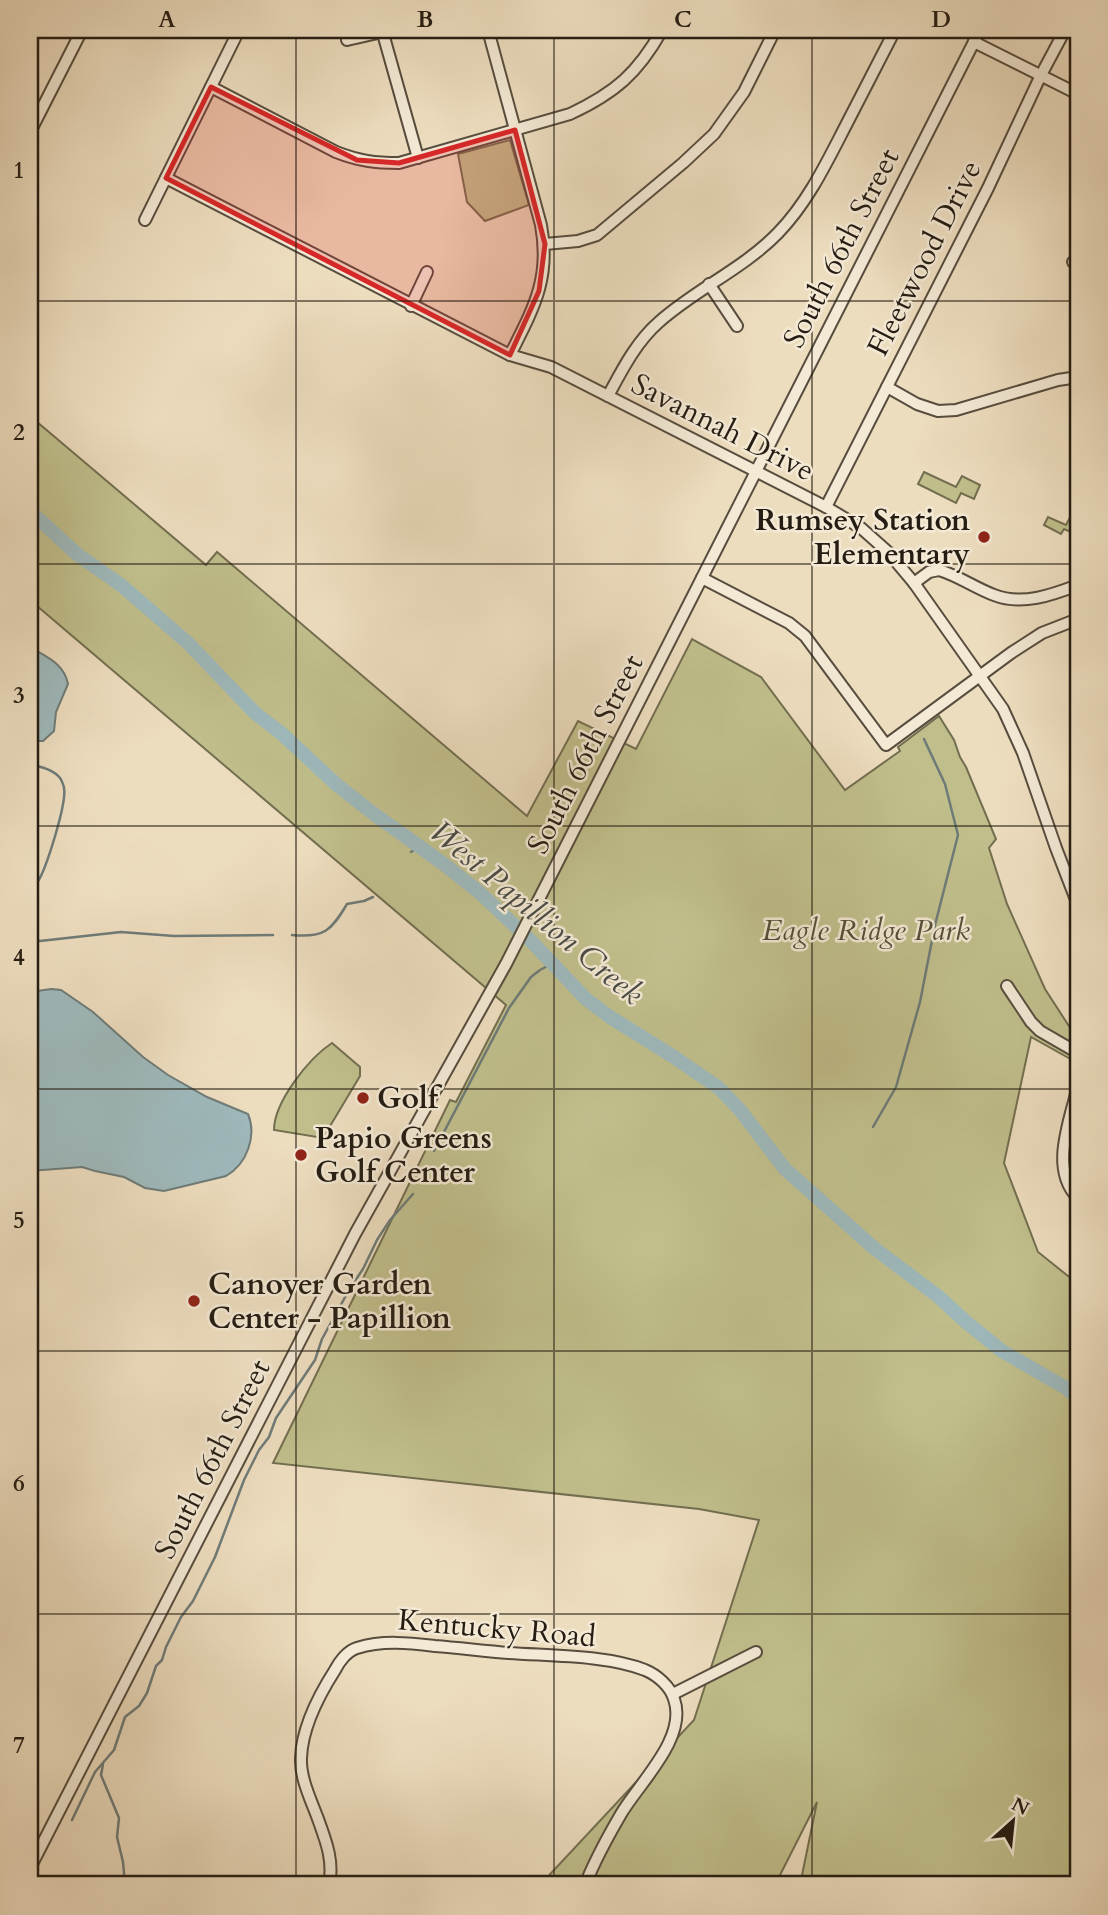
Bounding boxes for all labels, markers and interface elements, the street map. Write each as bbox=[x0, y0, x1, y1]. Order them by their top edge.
text: A bbox=[158, 4, 176, 35]
text: B bbox=[417, 4, 433, 35]
text: C bbox=[674, 4, 692, 35]
text: D bbox=[931, 4, 951, 35]
street label: South 66th Street bbox=[774, 141, 910, 355]
street label: Fleetwood Drive bbox=[857, 153, 991, 363]
text: 1 bbox=[13, 155, 25, 186]
street label: Savannah Drive bbox=[624, 364, 821, 491]
text: 2 bbox=[13, 417, 25, 448]
place label: Rumsey Station Elementary bbox=[755, 500, 970, 575]
marker: Rumsey Station Elementary bbox=[976, 529, 992, 545]
street label: South 66th Street bbox=[518, 647, 654, 861]
text: 3 bbox=[13, 680, 25, 711]
water label: West Papillion Creek bbox=[420, 810, 653, 1015]
park label: Eagle Ridge Park bbox=[762, 910, 970, 951]
text: 4 bbox=[13, 942, 25, 973]
place label: Golf bbox=[377, 1078, 443, 1119]
marker: Golf bbox=[355, 1090, 371, 1106]
place label: Papio Greens Golf Center bbox=[315, 1118, 492, 1193]
marker: Papio Greens Golf Center bbox=[293, 1147, 309, 1163]
text: 5 bbox=[13, 1205, 25, 1236]
place label: Canoyer Garden Center - Papillion bbox=[208, 1264, 451, 1339]
marker: Canoyer Garden Center - Papillion bbox=[186, 1293, 202, 1309]
street label: South 66th Street bbox=[145, 1352, 281, 1566]
text: 6 bbox=[13, 1468, 25, 1499]
street label: Kentucky Road bbox=[396, 1599, 598, 1658]
text: 7 bbox=[13, 1730, 25, 1761]
north arrow bbox=[978, 1786, 1048, 1856]
text: N bbox=[1007, 1791, 1034, 1822]

